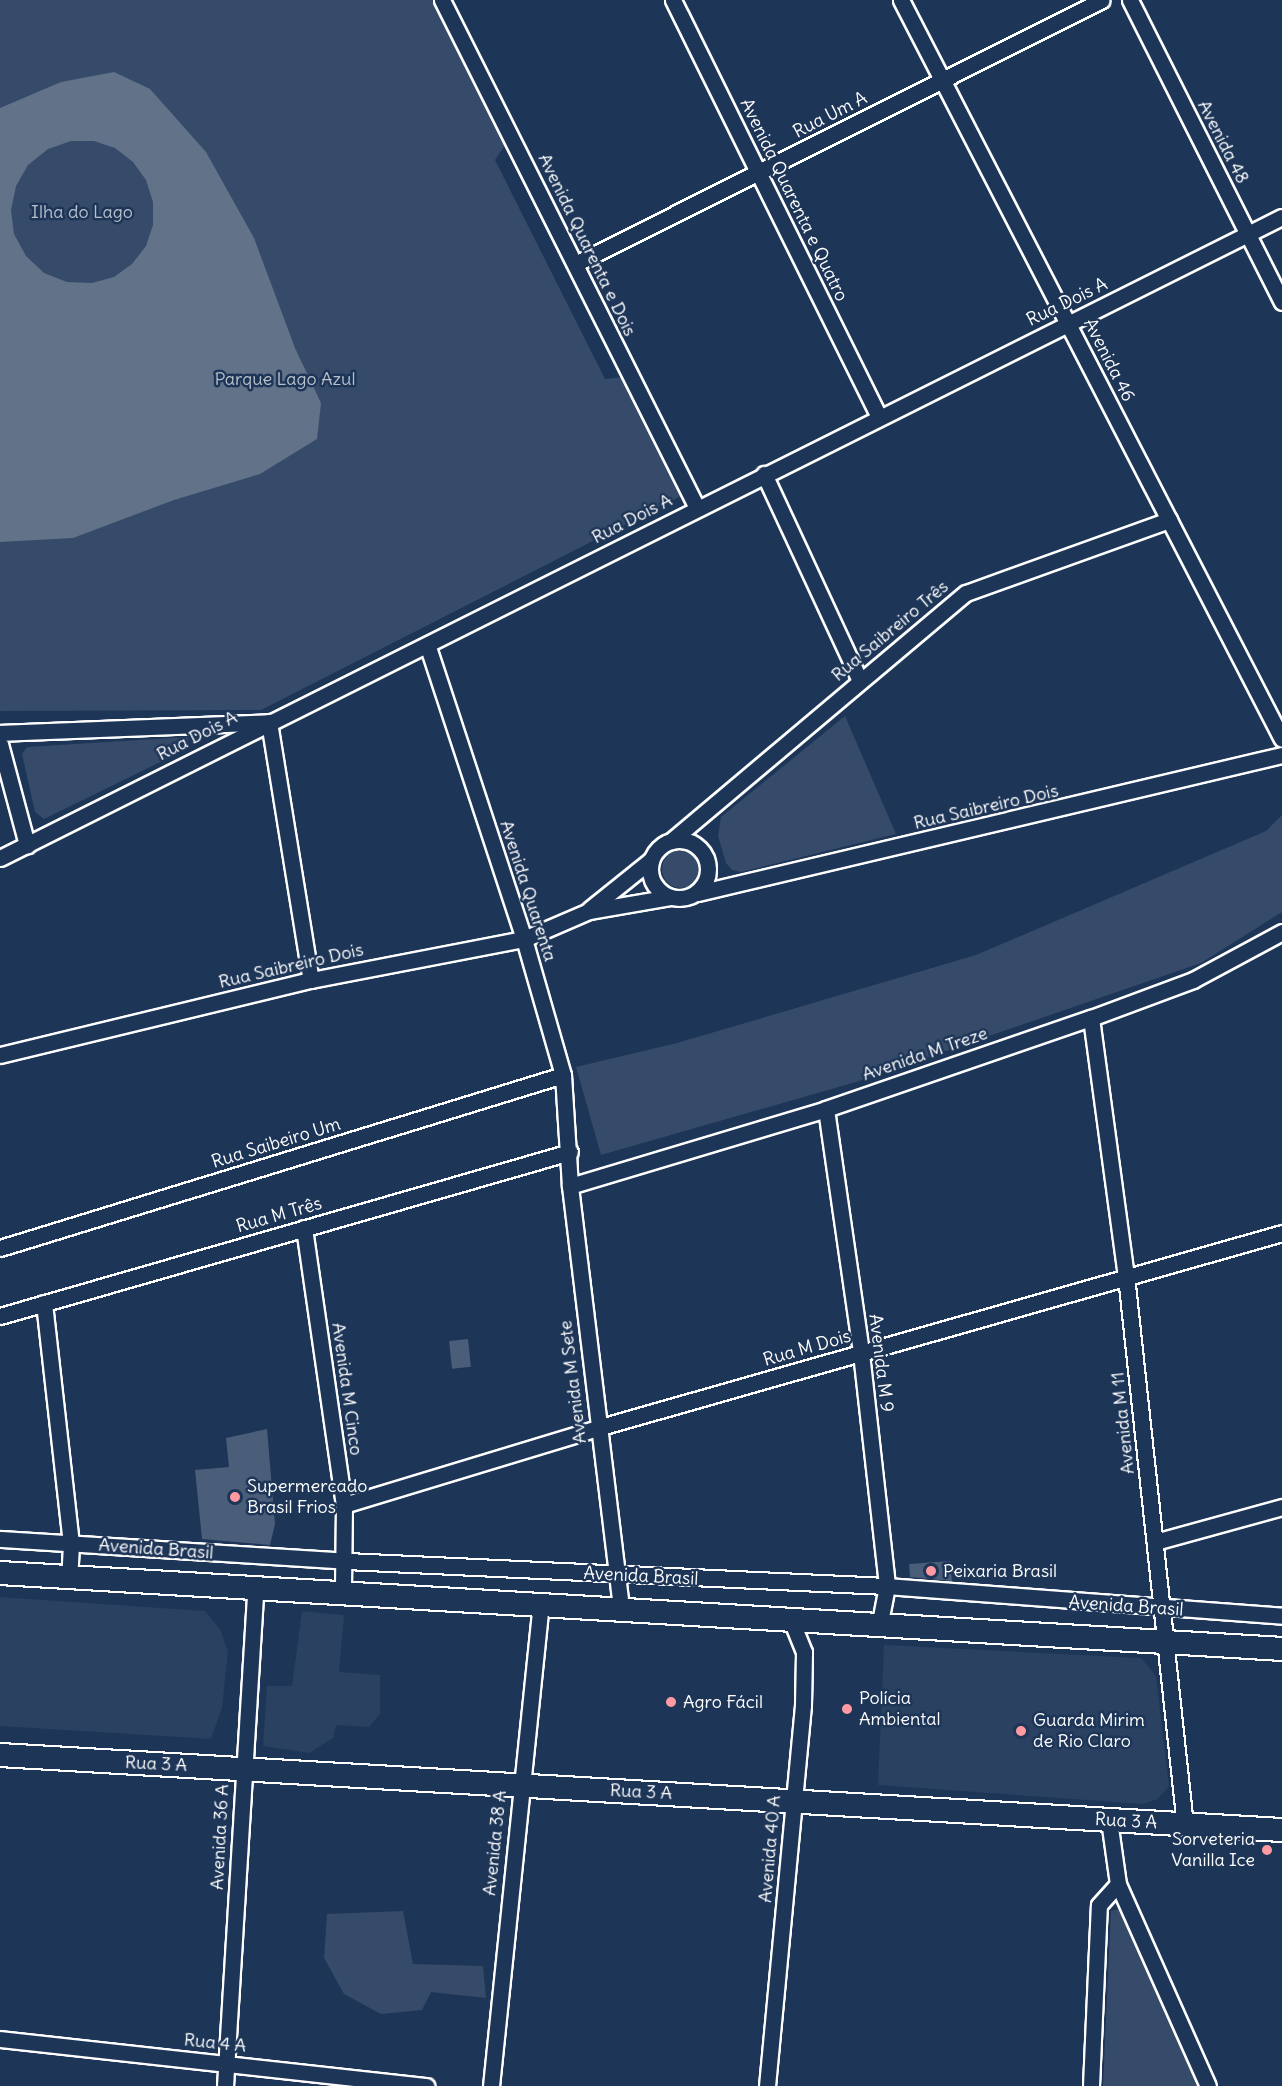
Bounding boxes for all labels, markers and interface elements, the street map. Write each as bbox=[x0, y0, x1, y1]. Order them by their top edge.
street label: Rua Um A bbox=[789, 87, 871, 143]
street label: Avenida Quarenta e Quatro bbox=[735, 95, 853, 305]
street label: Avenida 48 bbox=[1193, 97, 1253, 187]
street label: Avenida Quarenta e Dois bbox=[533, 150, 641, 340]
park label: Ilha do Lago bbox=[31, 201, 133, 223]
street label: Rua Dois A bbox=[1023, 273, 1111, 331]
street label: Avenida 46 bbox=[1079, 315, 1139, 405]
park label: Parque Lago Azul bbox=[214, 368, 356, 390]
street label: Rua Dois A bbox=[588, 490, 676, 548]
street label: Rua Saibreiro Três bbox=[827, 576, 953, 686]
street label: Rua Dois A bbox=[153, 707, 241, 765]
street label: Rua Saibreiro Dois bbox=[912, 780, 1060, 834]
street label: Avenida Quarenta bbox=[495, 818, 561, 964]
street label: Rua Saibreiro Dois bbox=[217, 939, 365, 993]
street label: Avenida M Treze bbox=[860, 1022, 990, 1086]
street label: Rua Saibeiro Um bbox=[209, 1113, 343, 1173]
street label: Rua M Três bbox=[234, 1192, 324, 1238]
street label: Avenida M 9 bbox=[864, 1313, 898, 1413]
street label: Avenida M Sete bbox=[555, 1319, 591, 1445]
street label: Avenida M Cinco bbox=[327, 1321, 367, 1457]
street label: Rua M Dois bbox=[761, 1325, 853, 1371]
street label: Avenida M 11 bbox=[1107, 1371, 1139, 1475]
place label: Supermercado Brasil Frios bbox=[247, 1476, 367, 1518]
marker: Supermercado Brasil Frios bbox=[228, 1490, 242, 1504]
street label: Avenida Brasil bbox=[98, 1534, 214, 1564]
place label: Peixaria Brasil bbox=[943, 1560, 1057, 1582]
street label: Avenida Brasil bbox=[583, 1562, 699, 1590]
marker: Peixaria Brasil bbox=[924, 1564, 938, 1578]
street label: Avenida Brasil bbox=[1068, 1591, 1184, 1621]
place label: Polícia Ambiental bbox=[859, 1688, 941, 1730]
place label: Agro Fácil bbox=[683, 1691, 763, 1713]
marker: Agro Fácil bbox=[664, 1695, 678, 1709]
marker: Polícia Ambiental bbox=[840, 1702, 854, 1716]
place label: Guarda Mirim de Rio Claro bbox=[1033, 1710, 1145, 1752]
marker: Guarda Mirim de Rio Claro bbox=[1014, 1724, 1028, 1738]
street label: Rua 3 A bbox=[124, 1752, 188, 1776]
street label: Rua 3 A bbox=[609, 1780, 673, 1804]
street label: Avenida 36 A bbox=[206, 1784, 234, 1890]
street label: Avenida 38 A bbox=[479, 1789, 511, 1897]
street label: Avenida 40 A bbox=[755, 1794, 785, 1904]
street label: Rua 3 A bbox=[1094, 1809, 1158, 1833]
place label: Sorveteria Vanilla Ice bbox=[1171, 1829, 1255, 1872]
marker: Sorveteria Vanilla Ice bbox=[1260, 1843, 1274, 1857]
street label: Rua 4 A bbox=[183, 2029, 247, 2057]

